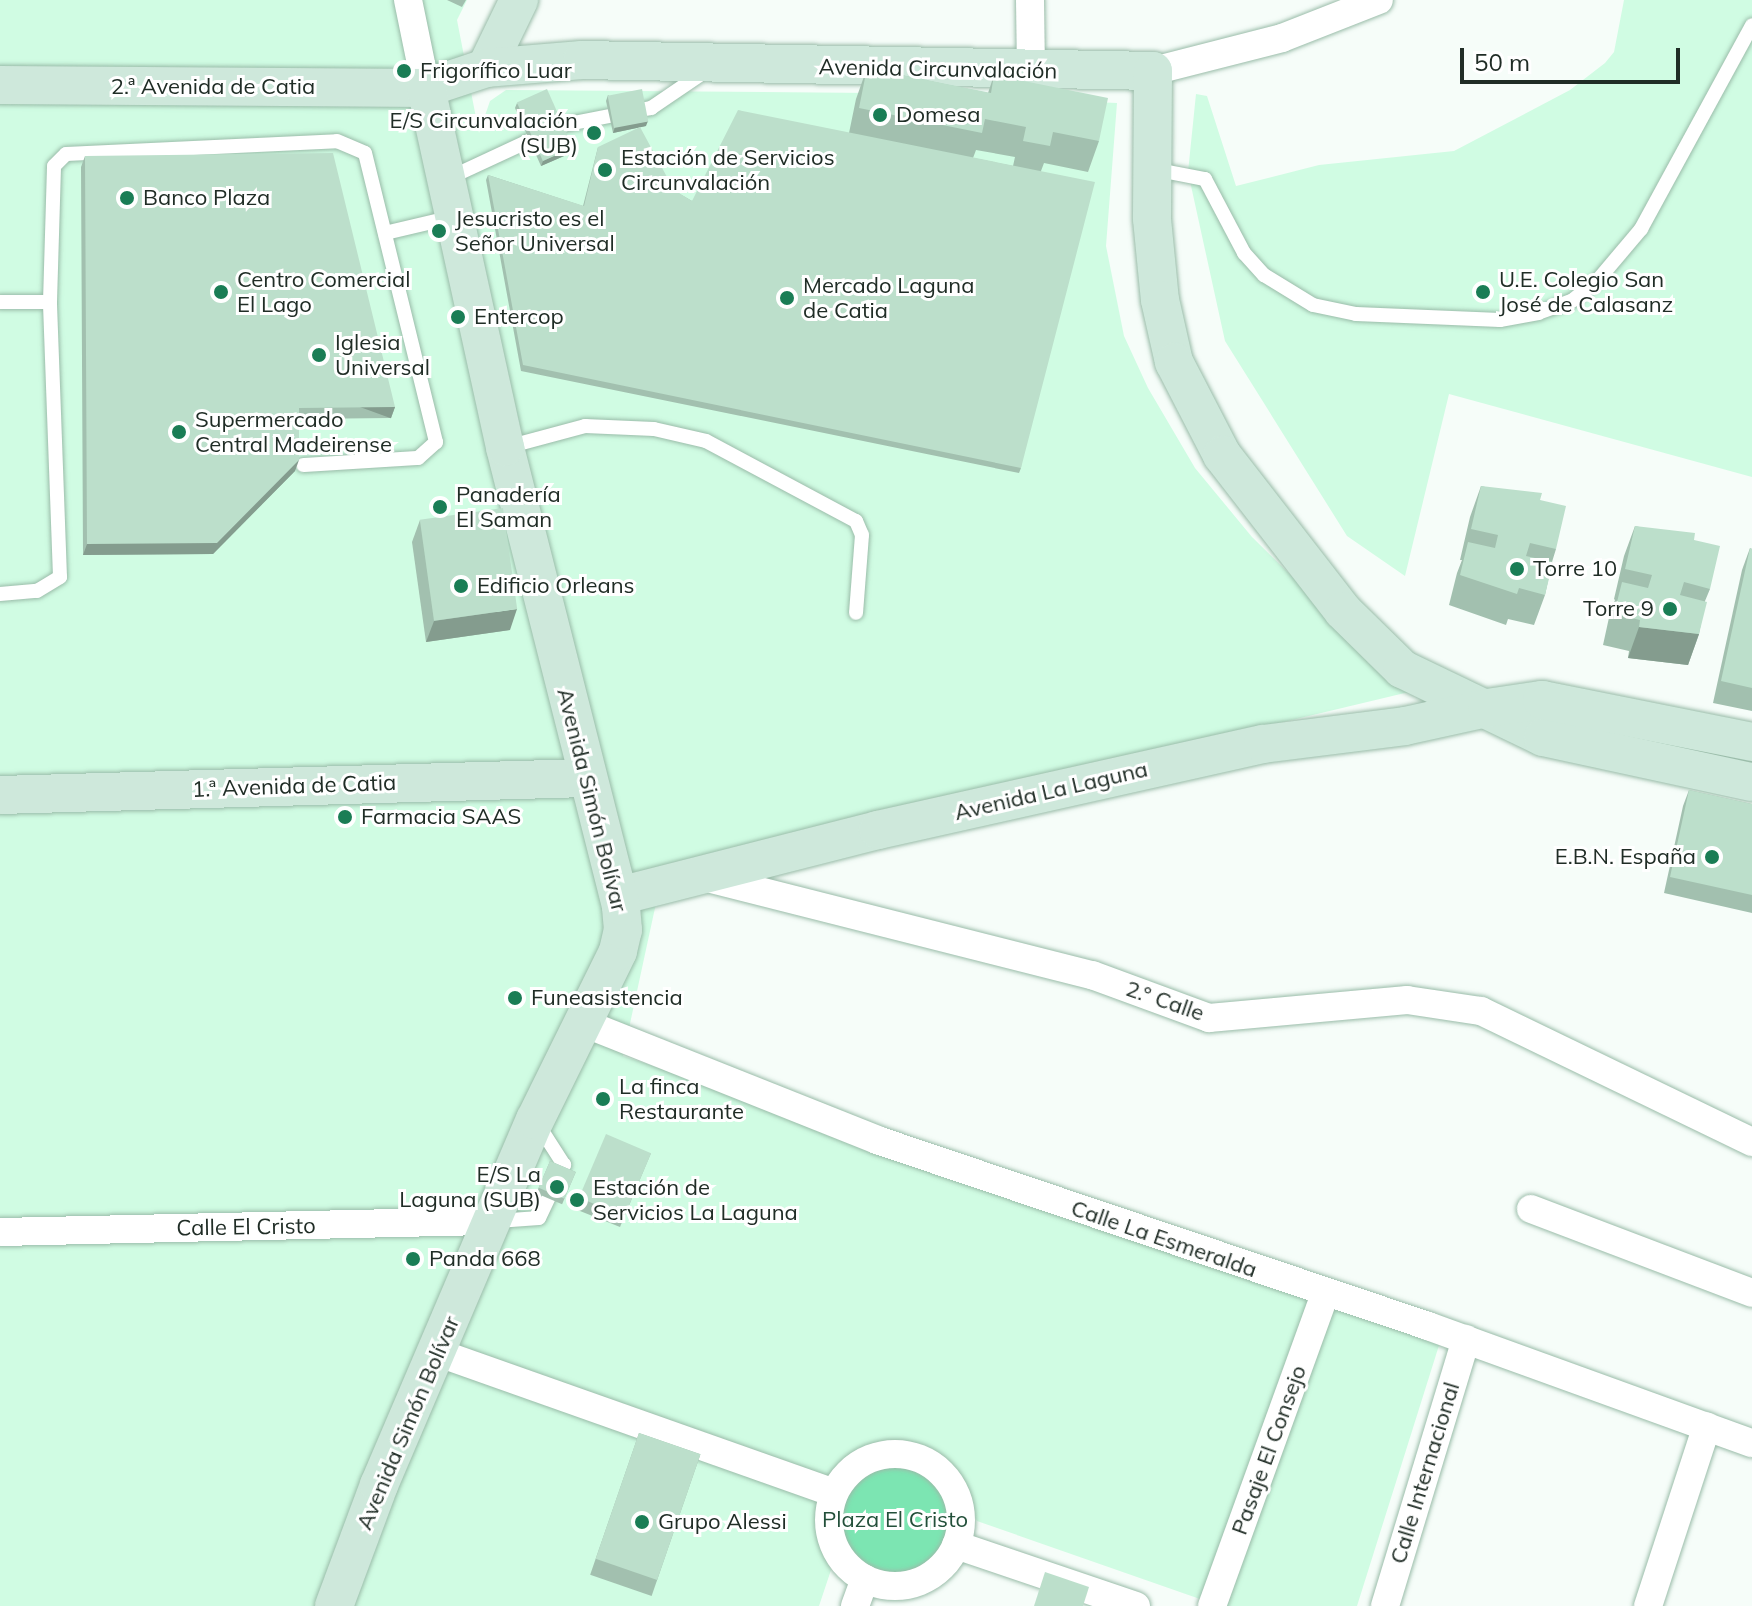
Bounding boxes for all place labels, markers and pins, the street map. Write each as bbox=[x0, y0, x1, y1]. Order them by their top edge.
place label: Frigorífico Luar bbox=[420, 58, 572, 84]
marker: Frigorífico Luar bbox=[395, 62, 413, 80]
place label: Domesa bbox=[896, 102, 980, 128]
marker: Domesa bbox=[871, 106, 889, 124]
place label: E/S Circunvalación (SUB) bbox=[389, 107, 578, 158]
marker: E/S Circunvalación (SUB) bbox=[585, 124, 603, 142]
place label: Estación de Servicios Circunvalación bbox=[621, 144, 835, 196]
marker: Estación de Servicios Circunvalación bbox=[596, 161, 614, 179]
place label: Banco Plaza bbox=[143, 185, 270, 211]
marker: Banco Plaza bbox=[118, 189, 136, 207]
place label: Jesucristo es el Señor Universal bbox=[455, 205, 615, 256]
marker: Jesucristo es el Señor Universal bbox=[430, 222, 448, 240]
place label: Centro Comercial El Lago bbox=[237, 266, 411, 318]
place label: U.E. Colegio San José de Calasanz bbox=[1499, 266, 1673, 318]
place label: Mercado Laguna de Catia bbox=[803, 272, 974, 324]
marker: Centro Comercial El Lago bbox=[212, 283, 230, 301]
marker: U.E. Colegio San José de Calasanz bbox=[1474, 283, 1492, 301]
marker: Mercado Laguna de Catia bbox=[778, 289, 796, 307]
place label: Entercop bbox=[474, 304, 564, 330]
marker: Entercop bbox=[449, 308, 467, 326]
place label: Iglesia Universal bbox=[335, 329, 430, 380]
marker: Iglesia Universal bbox=[310, 346, 328, 364]
place label: Supermercado Central Madeirense bbox=[195, 406, 392, 458]
marker: Supermercado Central Madeirense bbox=[170, 423, 188, 441]
place label: Panadería El Saman bbox=[456, 481, 561, 532]
marker: Panadería El Saman bbox=[431, 498, 449, 516]
place label: Torre 10 bbox=[1533, 556, 1617, 582]
marker: Torre 10 bbox=[1508, 560, 1526, 578]
place label: Edificio Orleans bbox=[477, 573, 635, 599]
marker: Edificio Orleans bbox=[452, 577, 470, 595]
place label: Torre 9 bbox=[1583, 596, 1654, 622]
marker: Torre 9 bbox=[1661, 600, 1679, 618]
place label: Farmacia SAAS bbox=[361, 804, 521, 830]
marker: Farmacia SAAS bbox=[336, 808, 354, 826]
place label: E.B.N. España bbox=[1555, 844, 1696, 870]
marker: E.B.N. España bbox=[1703, 848, 1721, 866]
place label: Funeasistencia bbox=[531, 985, 683, 1011]
marker: Funeasistencia bbox=[506, 989, 524, 1007]
place label: La finca Restaurante bbox=[619, 1073, 744, 1124]
marker: La finca Restaurante bbox=[594, 1090, 612, 1108]
place label: E/S La Laguna (SUB) bbox=[399, 1161, 541, 1212]
place label: Estación de Servicios La Laguna bbox=[593, 1174, 798, 1226]
marker: E/S La Laguna (SUB) bbox=[548, 1178, 566, 1196]
marker: Estación de Servicios La Laguna bbox=[568, 1191, 586, 1209]
place label: Panda 668 bbox=[429, 1246, 541, 1272]
marker: Panda 668 bbox=[404, 1250, 422, 1268]
place label: Grupo Alessi bbox=[658, 1509, 787, 1535]
marker: Grupo Alessi bbox=[633, 1513, 651, 1531]

